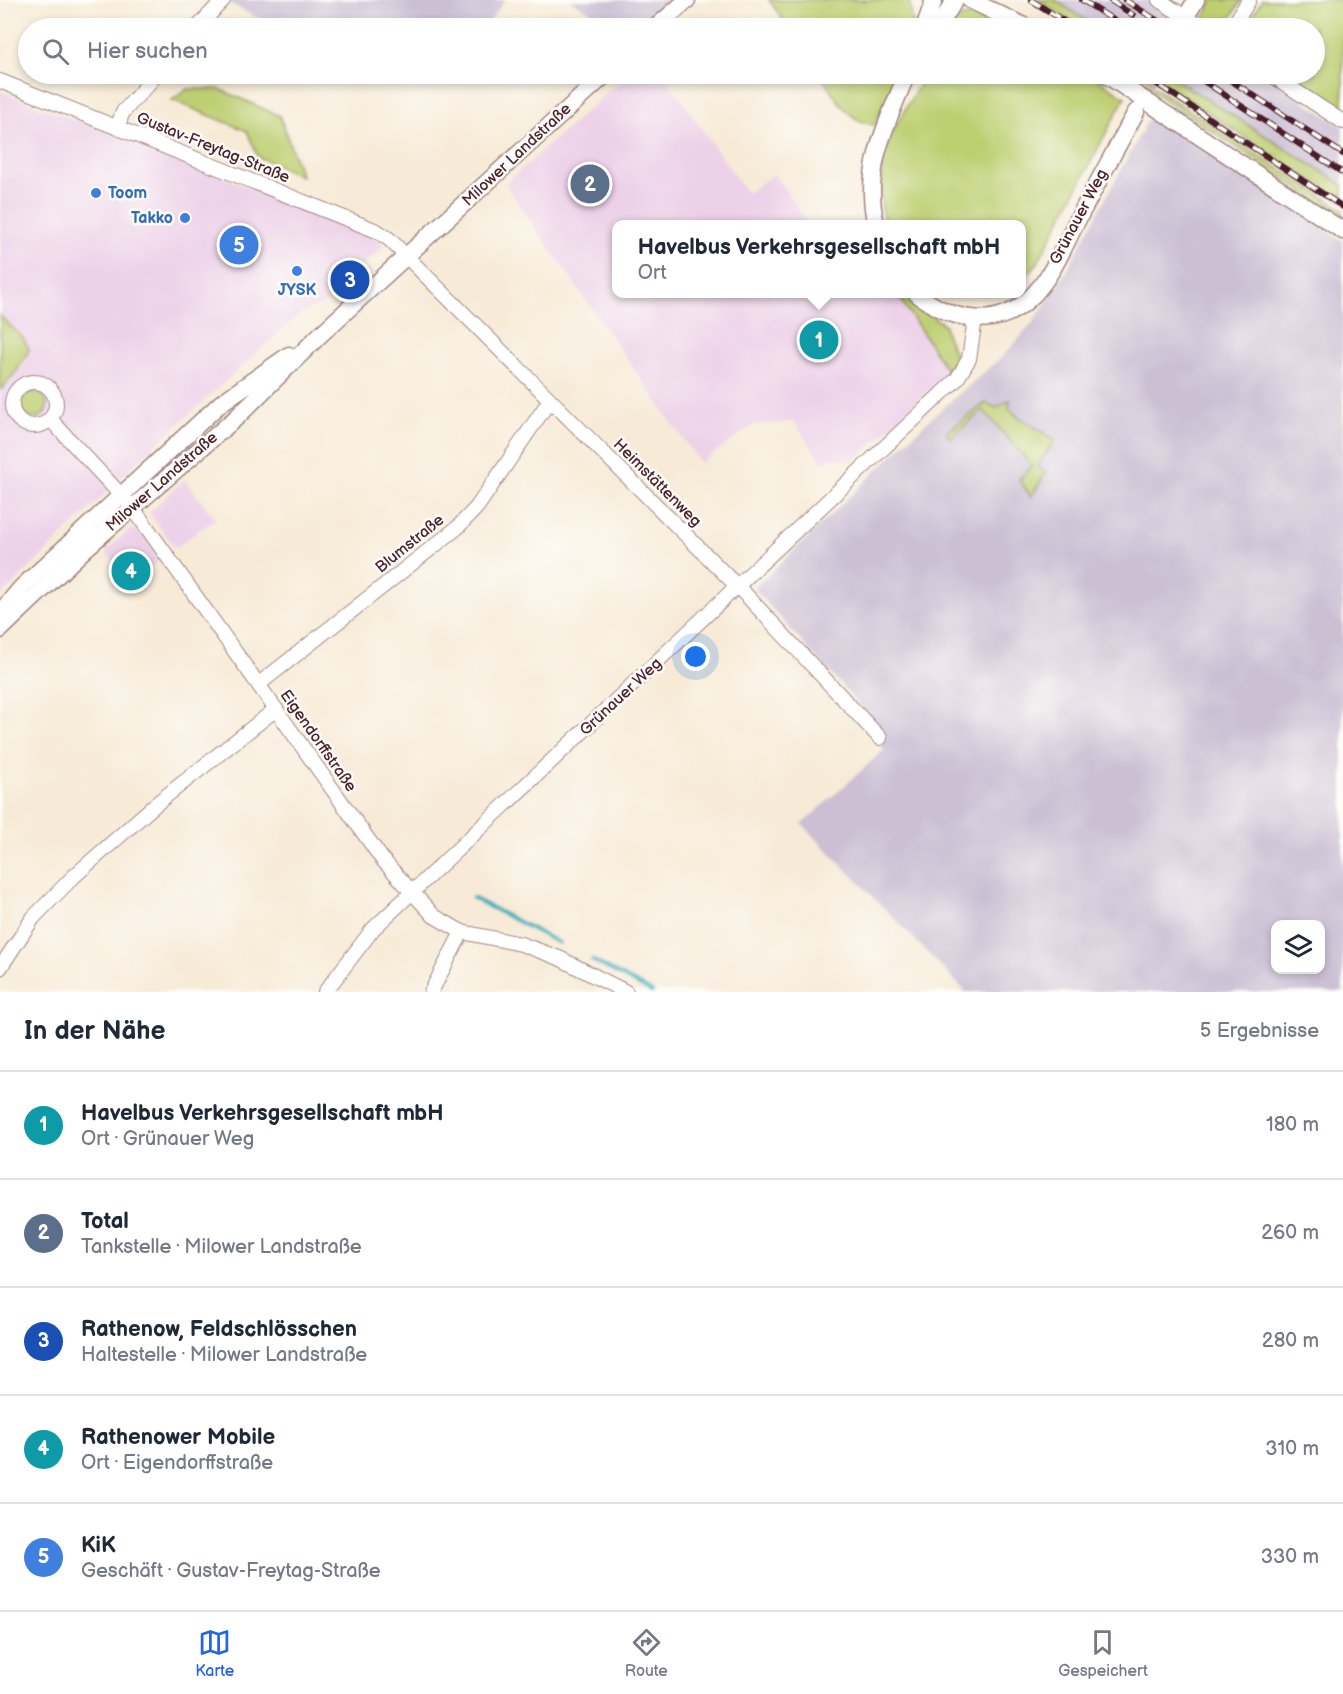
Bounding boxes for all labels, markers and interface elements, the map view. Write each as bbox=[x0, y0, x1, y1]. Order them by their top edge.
search box bbox=[18, 18, 1325, 84]
icon: search bbox=[39, 35, 72, 68]
text: Hier suchen bbox=[87, 38, 208, 65]
street label: Milower Landstraße bbox=[459, 99, 576, 210]
street label: Gustav-Freytag-Straße bbox=[134, 109, 293, 188]
pin: 2 bbox=[570, 162, 610, 207]
street label: Grünauer Weg bbox=[1046, 166, 1112, 268]
place label: Toom bbox=[108, 184, 147, 203]
marker: Toom bbox=[89, 186, 103, 200]
place label: Takko bbox=[131, 209, 173, 228]
marker: Takko bbox=[178, 211, 192, 225]
popup bbox=[612, 220, 1026, 298]
pin: 5 bbox=[220, 222, 258, 268]
text: Havelbus Verkehrsgesellschaft mbH bbox=[638, 234, 1000, 261]
pin: 3 bbox=[330, 258, 370, 302]
text: Ort bbox=[638, 261, 667, 285]
marker: JYSK bbox=[290, 264, 304, 278]
place label: JYSK bbox=[278, 281, 316, 300]
pin: 1 bbox=[800, 318, 838, 362]
street label: Milower Landstraße bbox=[102, 428, 222, 536]
street label: Heimstättenweg bbox=[609, 435, 705, 531]
street label: Blumstraße bbox=[372, 510, 448, 577]
pin: 4 bbox=[112, 548, 150, 594]
your location bbox=[681, 642, 710, 671]
street label: Grünauer Weg bbox=[576, 654, 666, 740]
street label: Eigendorffstraße bbox=[276, 686, 361, 796]
map controls bbox=[1271, 920, 1325, 974]
button: layers bbox=[1271, 920, 1325, 974]
text: In der Nähe bbox=[24, 1016, 166, 1047]
text: 5 Ergebnisse bbox=[1200, 1019, 1319, 1043]
text: Havelbus Verkehrsgesellschaft mbH bbox=[81, 1100, 444, 1127]
text: 1 bbox=[39, 1113, 48, 1137]
text: 180 m bbox=[1266, 1113, 1319, 1137]
text: Ort · Grünauer Weg bbox=[81, 1127, 254, 1151]
text: Total bbox=[81, 1208, 129, 1235]
text: 2 bbox=[38, 1221, 49, 1245]
text: 260 m bbox=[1261, 1221, 1319, 1245]
text: Tankstelle · Milower Landstraße bbox=[81, 1235, 362, 1259]
text: Rathenow, Feldschlösschen bbox=[81, 1316, 357, 1343]
text: 3 bbox=[38, 1329, 49, 1353]
text: 280 m bbox=[1262, 1329, 1319, 1353]
text: Haltestelle · Milower Landstraße bbox=[81, 1343, 367, 1367]
text: Rathenower Mobile bbox=[81, 1424, 275, 1451]
text: 4 bbox=[38, 1437, 49, 1461]
text: 310 m bbox=[1265, 1437, 1319, 1461]
text: Ort · Eigendorffstraße bbox=[81, 1451, 273, 1475]
text: KiK bbox=[81, 1532, 116, 1559]
text: 5 bbox=[38, 1545, 49, 1569]
text: 330 m bbox=[1261, 1545, 1319, 1569]
text: Geschäft · Gustav-Freytag-Straße bbox=[81, 1559, 381, 1583]
tab: Karte bbox=[195, 1626, 234, 1681]
tab: Route bbox=[625, 1626, 668, 1681]
tab: Gespeichert bbox=[1058, 1626, 1148, 1681]

